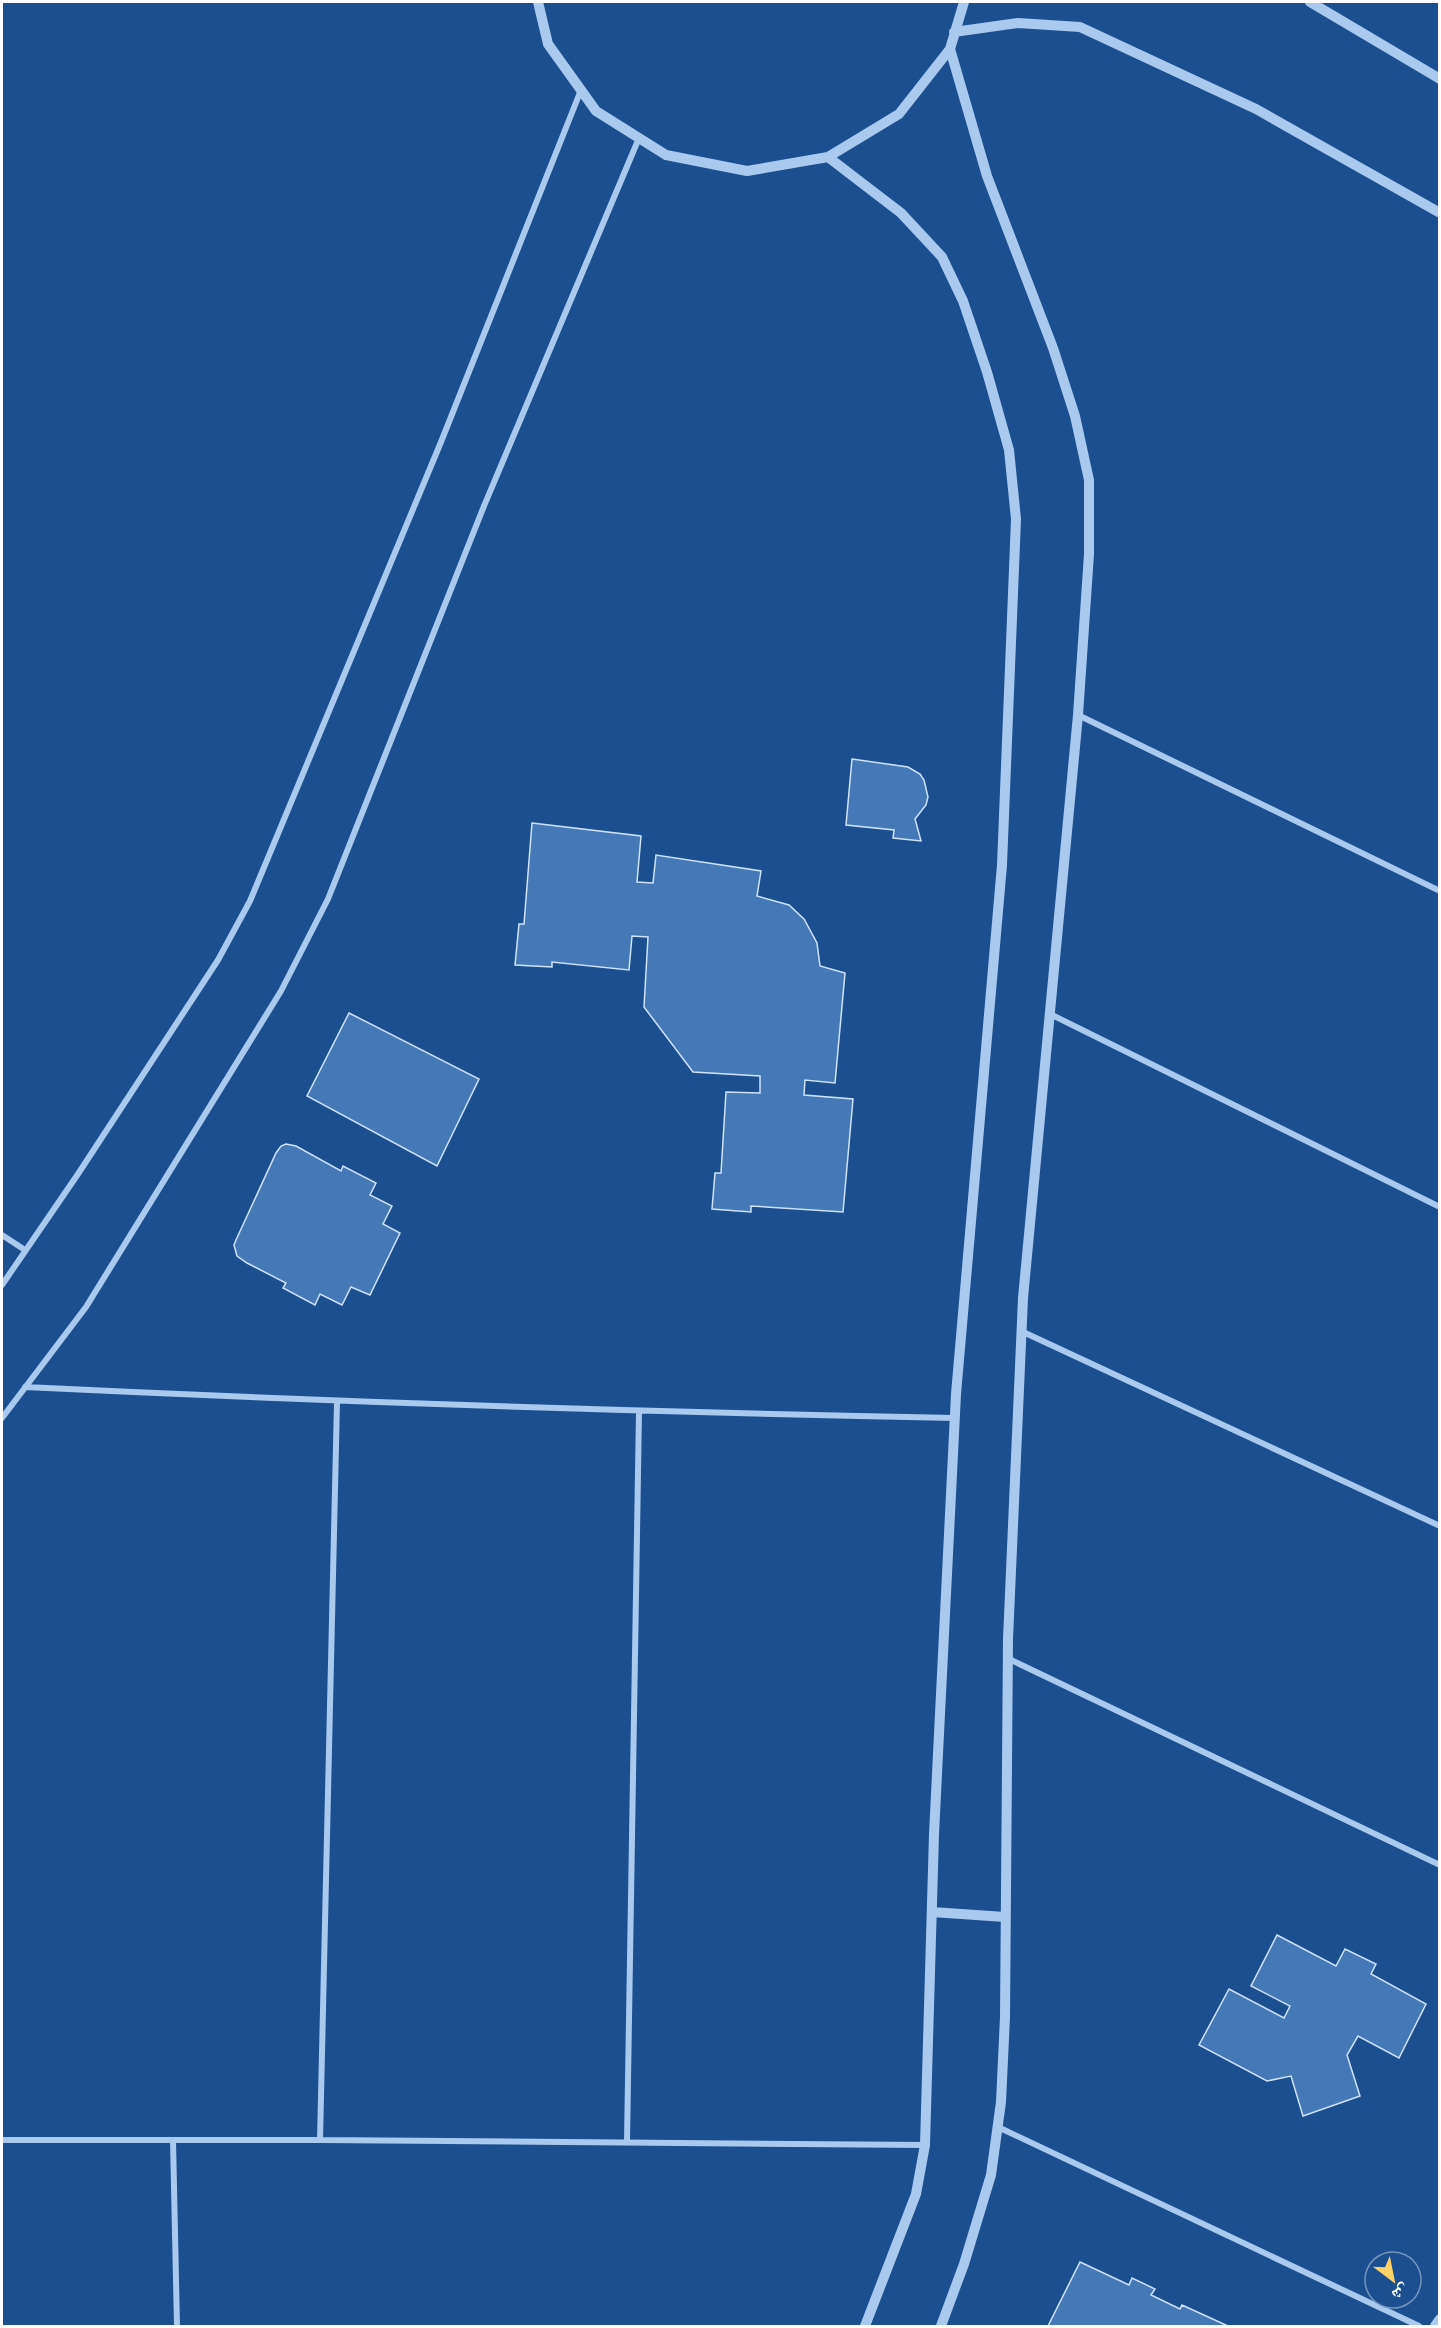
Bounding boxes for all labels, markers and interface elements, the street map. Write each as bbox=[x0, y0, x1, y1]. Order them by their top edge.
north arrow bbox=[1363, 2250, 1423, 2310]
text: ش bbox=[1388, 2280, 1413, 2306]

